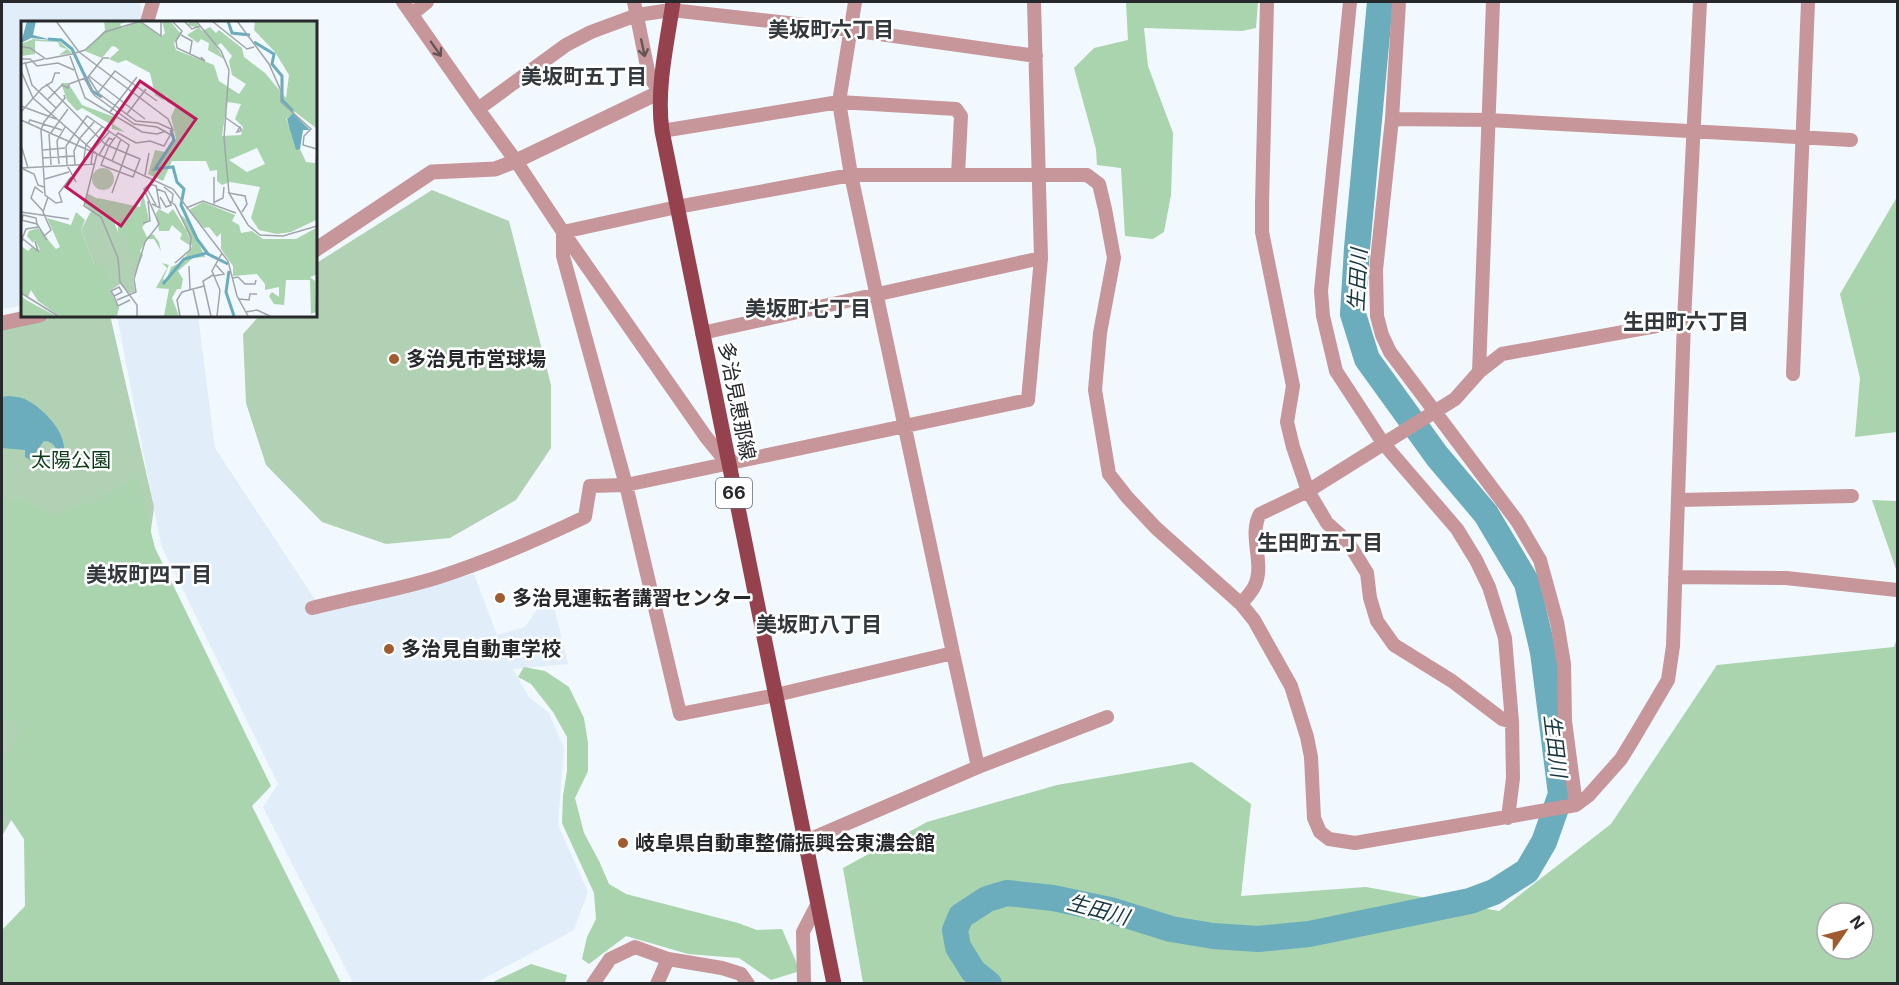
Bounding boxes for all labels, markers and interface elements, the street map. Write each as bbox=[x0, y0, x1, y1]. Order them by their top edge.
district label: 美坂町六丁目 bbox=[768, 17, 894, 42]
inset map bbox=[21, 21, 316, 316]
one-way arrow bbox=[638, 39, 650, 58]
one-way arrow bbox=[430, 41, 442, 57]
district label: 美坂町五丁目 bbox=[521, 64, 647, 89]
water label: 生田川 bbox=[1343, 246, 1372, 312]
district label: 美坂町七丁目 bbox=[745, 296, 871, 321]
district label: 生田町六丁目 bbox=[1623, 309, 1749, 334]
street label: 多治見恵那線 bbox=[714, 340, 760, 462]
place label: 多治見市営球場 bbox=[406, 347, 546, 371]
marker: 多治見市営球場 bbox=[387, 352, 401, 366]
park label: 太陽公園 bbox=[31, 448, 111, 472]
road number: 66 bbox=[716, 478, 752, 508]
district label: 生田町五丁目 bbox=[1257, 530, 1383, 555]
district label: 美坂町四丁目 bbox=[86, 562, 212, 587]
place label: 多治見運転者講習センター bbox=[512, 586, 752, 610]
marker: 多治見運転者講習センター bbox=[493, 591, 507, 605]
district label: 美坂町八丁目 bbox=[756, 612, 882, 637]
place label: 多治見自動車学校 bbox=[401, 637, 561, 661]
marker: 多治見自動車学校 bbox=[382, 642, 396, 656]
water label: 生田川 bbox=[1539, 713, 1572, 781]
place label: 岐阜県自動車整備振興会東濃会館 bbox=[635, 831, 935, 855]
marker: 岐阜県自動車整備振興会東濃会館 bbox=[616, 836, 630, 850]
water label: 生田川 bbox=[1064, 889, 1134, 930]
north arrow bbox=[1815, 901, 1875, 961]
text: N bbox=[1846, 912, 1869, 933]

